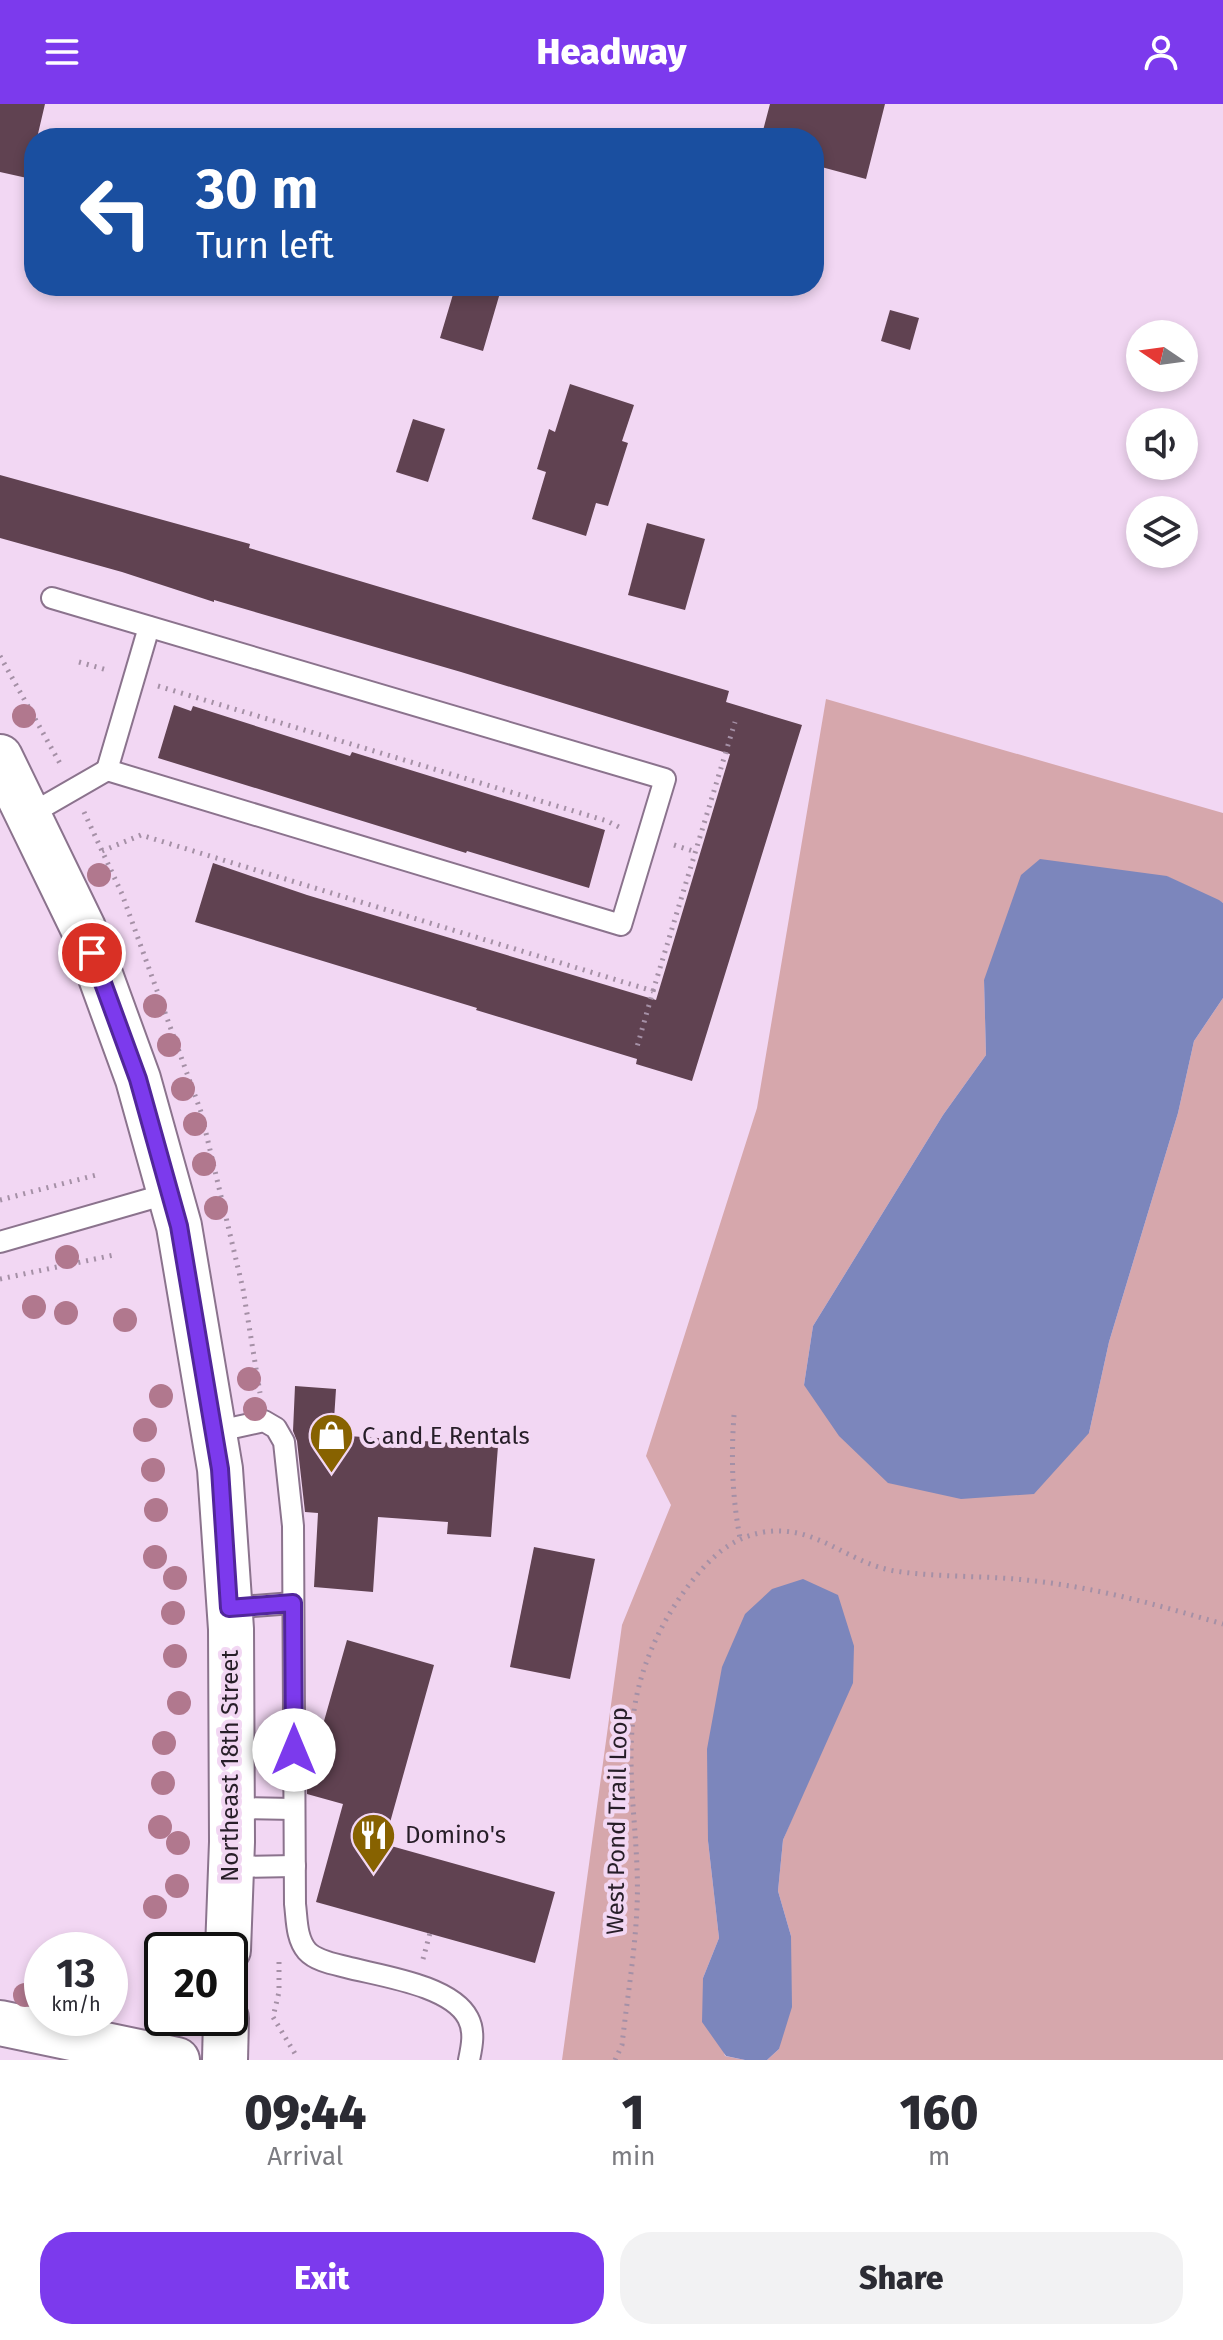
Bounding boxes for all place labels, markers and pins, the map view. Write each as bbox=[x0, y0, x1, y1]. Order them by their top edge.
pin bbox=[58, 919, 126, 987]
shop icon: C and E Rentals bbox=[307, 1412, 355, 1475]
place label: C and E Rentals bbox=[362, 1422, 530, 1450]
restaurant icon: Domino's bbox=[350, 1811, 398, 1874]
place label: Domino's bbox=[405, 1821, 506, 1849]

